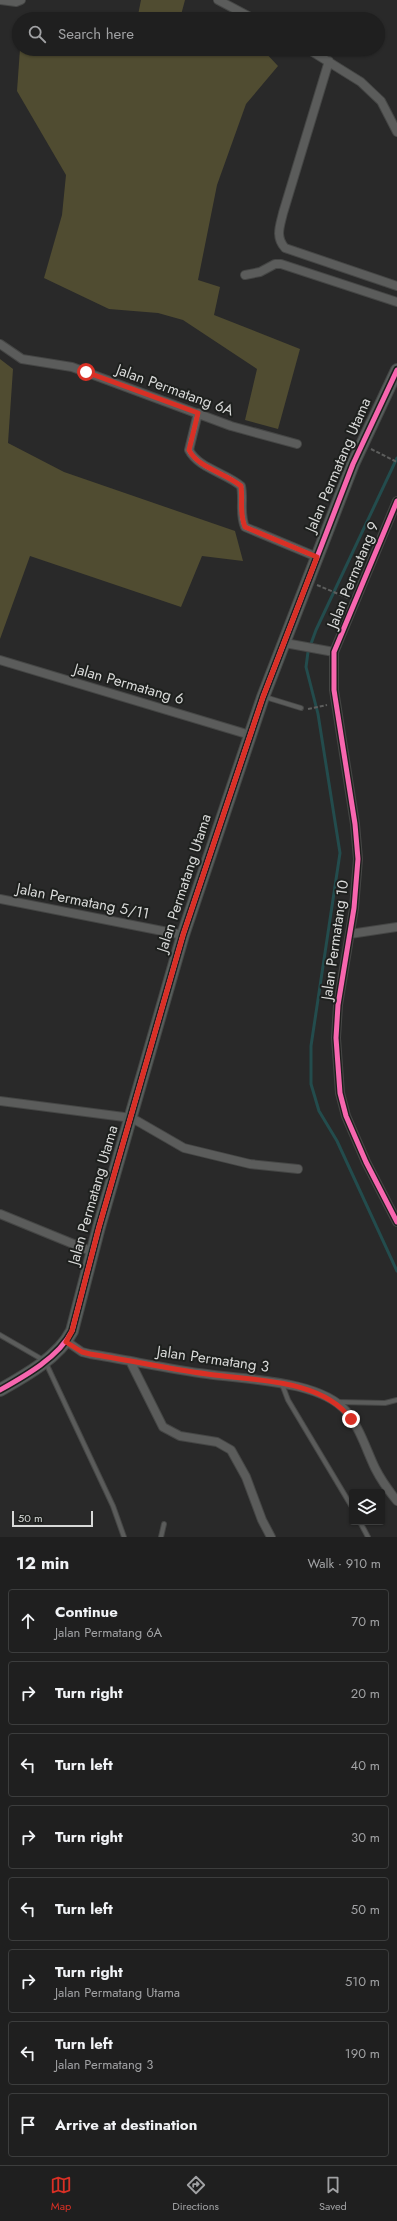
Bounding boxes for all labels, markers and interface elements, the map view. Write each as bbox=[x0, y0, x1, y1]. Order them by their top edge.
search box bbox=[12, 12, 385, 56]
icon: search bbox=[26, 23, 48, 45]
text: Search here bbox=[58, 23, 134, 45]
street label: Jalan Permatang 6A bbox=[111, 358, 237, 422]
route start bbox=[77, 363, 95, 381]
street label: Jalan Permatang Utama bbox=[299, 394, 376, 538]
street label: Jalan Permatang 9 bbox=[321, 518, 385, 634]
street label: Jalan Permatang 6 bbox=[69, 657, 187, 710]
street label: Jalan Permatang Utama bbox=[151, 811, 217, 957]
street label: Jalan Permatang 5/11 bbox=[13, 877, 151, 925]
street label: Jalan Permatang 10 bbox=[315, 879, 354, 1003]
street label: Jalan Permatang Utama bbox=[62, 1123, 123, 1269]
street label: Jalan Permatang 3 bbox=[153, 1340, 271, 1378]
route end bbox=[342, 1410, 360, 1428]
map controls bbox=[349, 1489, 385, 1525]
button: layers bbox=[349, 1489, 385, 1525]
scale bar bbox=[12, 1509, 93, 1528]
text: 50 m bbox=[18, 1510, 43, 1526]
text: 12 min bbox=[16, 1551, 69, 1575]
text: Walk · 910 m bbox=[308, 1554, 381, 1573]
text: Continue bbox=[55, 1601, 118, 1623]
icon: ahead bbox=[17, 1610, 39, 1632]
text: 70 m bbox=[351, 1612, 380, 1631]
text: Jalan Permatang 6A bbox=[55, 1623, 162, 1642]
icon: right bbox=[17, 1682, 39, 1704]
text: Turn right bbox=[55, 1682, 123, 1704]
text: 20 m bbox=[351, 1684, 380, 1703]
icon: left bbox=[17, 1754, 39, 1776]
text: Turn left bbox=[55, 1754, 113, 1776]
text: 40 m bbox=[351, 1756, 380, 1775]
icon: right bbox=[17, 1826, 39, 1848]
text: Turn right bbox=[55, 1826, 123, 1848]
text: 30 m bbox=[351, 1828, 380, 1847]
icon: left bbox=[17, 1898, 39, 1920]
text: Turn left bbox=[55, 1898, 113, 1920]
text: 50 m bbox=[351, 1900, 380, 1919]
text: Turn right bbox=[55, 1961, 123, 1983]
icon: right bbox=[17, 1970, 39, 1992]
text: 510 m bbox=[345, 1972, 380, 1991]
text: Jalan Permatang Utama bbox=[55, 1983, 180, 2002]
text: Turn left bbox=[55, 2033, 113, 2055]
icon: left bbox=[17, 2042, 39, 2064]
text: 190 m bbox=[345, 2044, 380, 2063]
text: Jalan Permatang 3 bbox=[55, 2055, 153, 2074]
icon: arrive bbox=[17, 2114, 39, 2136]
text: Arrive at destination bbox=[55, 2114, 197, 2136]
tab: Map bbox=[50, 2174, 72, 2214]
tab: Directions bbox=[172, 2174, 219, 2214]
tab: Saved bbox=[319, 2174, 347, 2214]

